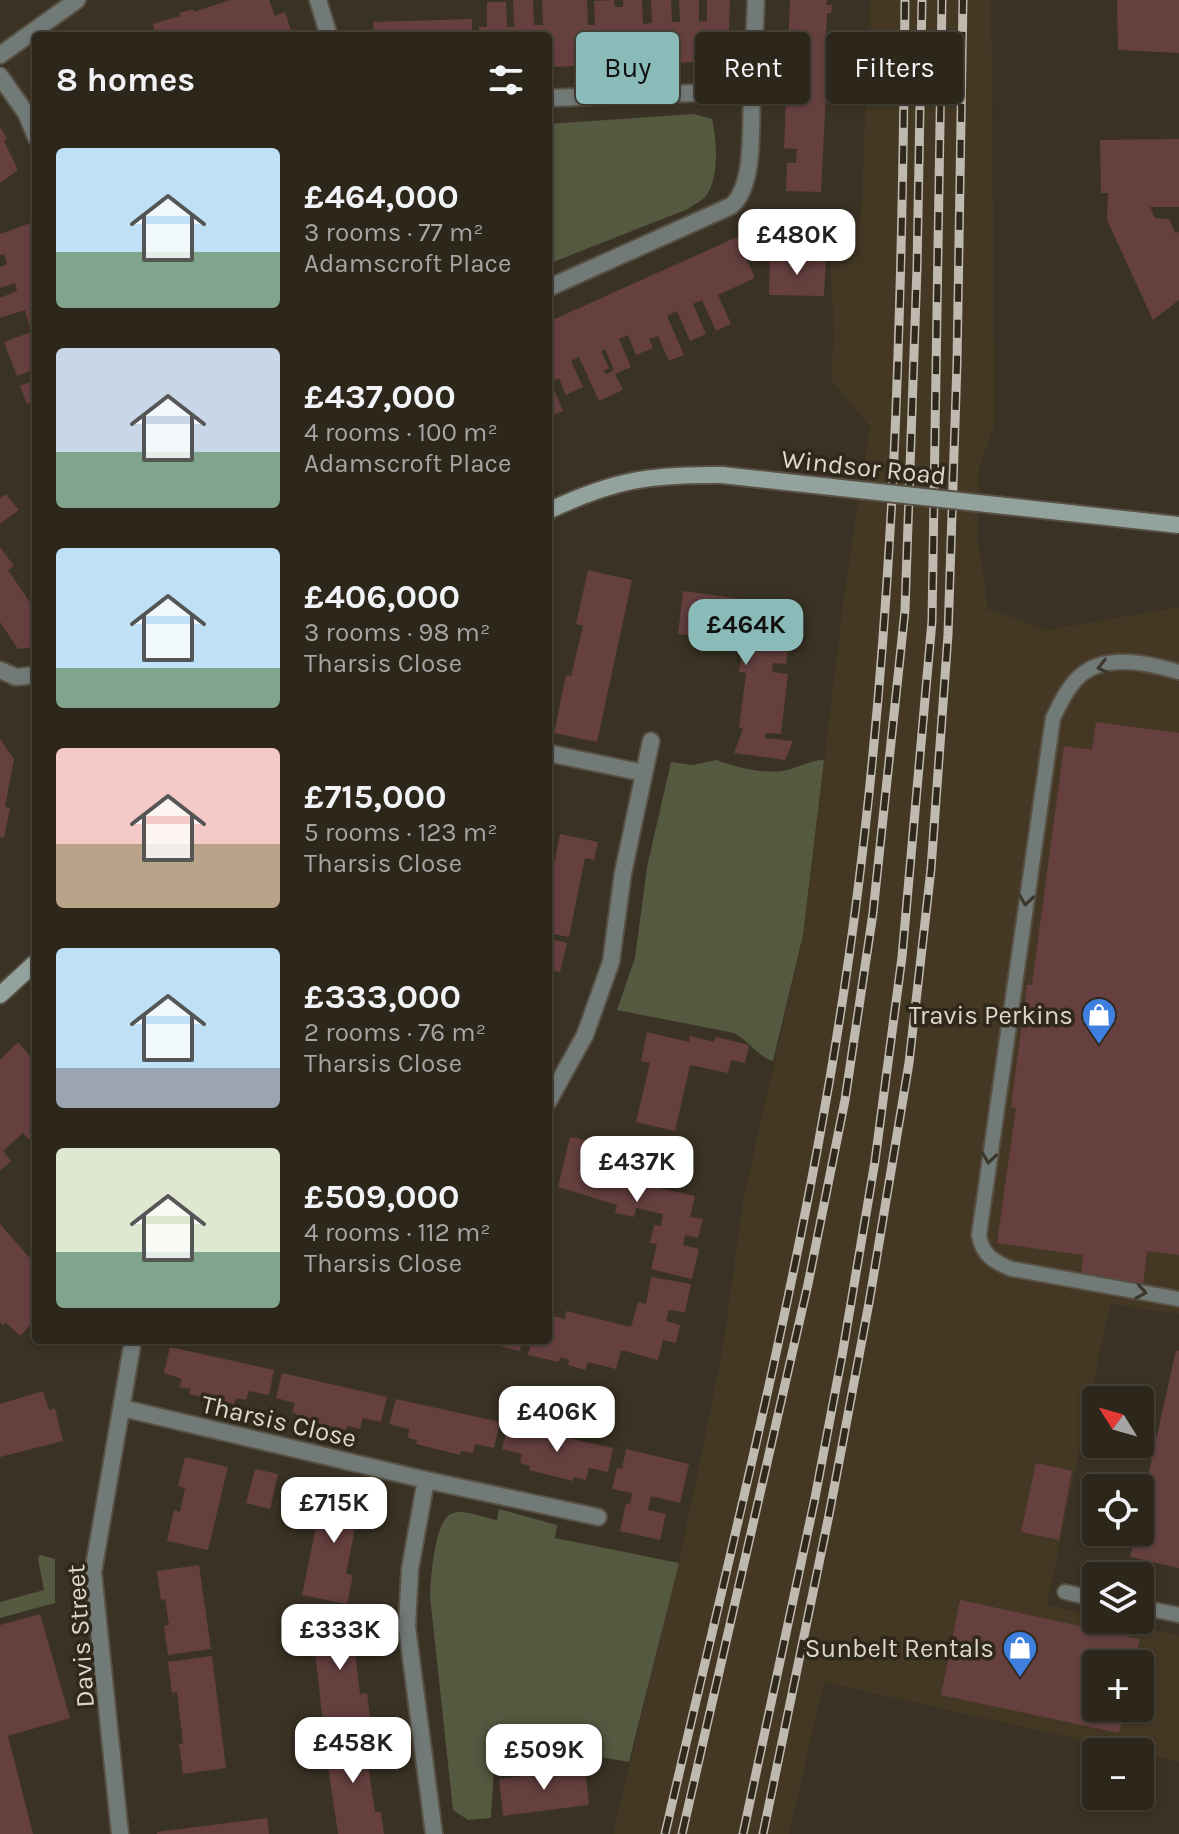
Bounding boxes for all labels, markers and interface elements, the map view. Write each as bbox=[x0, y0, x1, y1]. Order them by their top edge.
chip: Buy bbox=[576, 32, 679, 104]
chip: Rent bbox=[695, 32, 810, 104]
chip: Filters bbox=[826, 32, 963, 104]
icon: filters bbox=[484, 58, 528, 102]
text: 8 homes bbox=[56, 60, 195, 100]
text: £464,000 bbox=[304, 177, 459, 217]
icon: home bbox=[120, 180, 216, 276]
pin: £480K bbox=[741, 209, 853, 277]
text: 3 rooms · 77 m² bbox=[304, 217, 484, 248]
text: £480K bbox=[756, 219, 838, 250]
text: Adamscroft Place bbox=[304, 248, 511, 279]
text: £437,000 bbox=[304, 377, 456, 417]
icon: home bbox=[120, 380, 216, 476]
text: 4 rooms · 100 m² bbox=[304, 417, 498, 448]
street label: Windsor Road bbox=[780, 443, 948, 492]
text: Adamscroft Place bbox=[304, 448, 511, 479]
text: £406,000 bbox=[304, 577, 460, 617]
icon: home bbox=[120, 580, 216, 676]
pin: £464K bbox=[690, 599, 802, 667]
text: £464K bbox=[706, 609, 786, 640]
text: 3 rooms · 98 m² bbox=[304, 617, 490, 648]
text: Tharsis Close bbox=[304, 648, 462, 679]
one-way arrow bbox=[1097, 658, 1110, 675]
text: £715,000 bbox=[304, 777, 446, 817]
icon: home bbox=[120, 780, 216, 876]
text: 5 rooms · 123 m² bbox=[304, 817, 498, 848]
text: Tharsis Close bbox=[304, 848, 462, 879]
one-way arrow bbox=[1018, 893, 1035, 907]
text: £333,000 bbox=[304, 977, 461, 1017]
icon: home bbox=[120, 980, 216, 1076]
shop icon: Travis Perkins bbox=[1080, 996, 1118, 1046]
place label: Travis Perkins bbox=[909, 1000, 1073, 1031]
text: 2 rooms · 76 m² bbox=[304, 1017, 486, 1048]
text: Tharsis Close bbox=[304, 1048, 462, 1079]
pin: £437K bbox=[581, 1136, 693, 1204]
text: £437K bbox=[598, 1146, 676, 1177]
one-way arrow bbox=[981, 1151, 998, 1164]
text: £509,000 bbox=[304, 1177, 460, 1217]
icon: home bbox=[120, 1180, 216, 1276]
text: 4 rooms · 112 m² bbox=[304, 1217, 491, 1248]
text: Tharsis Close bbox=[304, 1248, 462, 1279]
one-way arrow bbox=[1134, 1282, 1147, 1299]
pin: £406K bbox=[501, 1386, 613, 1454]
north arrow bbox=[1082, 1386, 1154, 1458]
map controls bbox=[1082, 1386, 1154, 1810]
street label: Tharsis Close bbox=[198, 1389, 359, 1454]
text: £406K bbox=[517, 1396, 597, 1427]
button: locate bbox=[1082, 1474, 1154, 1546]
pin: £715K bbox=[278, 1477, 390, 1545]
text: £715K bbox=[299, 1487, 369, 1518]
button: layers bbox=[1082, 1562, 1154, 1634]
street label: Davis Street bbox=[60, 1563, 101, 1709]
pin: £333K bbox=[284, 1604, 396, 1672]
text: £333K bbox=[299, 1614, 381, 1645]
shop icon: Sunbelt Rentals bbox=[1001, 1629, 1039, 1679]
place label: Sunbelt Rentals bbox=[805, 1633, 994, 1664]
button: + bbox=[1082, 1650, 1154, 1722]
pin: £458K bbox=[297, 1717, 409, 1785]
pin: £509K bbox=[488, 1724, 600, 1792]
text: £458K bbox=[313, 1727, 393, 1758]
text: £509K bbox=[504, 1734, 584, 1765]
button: − bbox=[1082, 1738, 1154, 1810]

